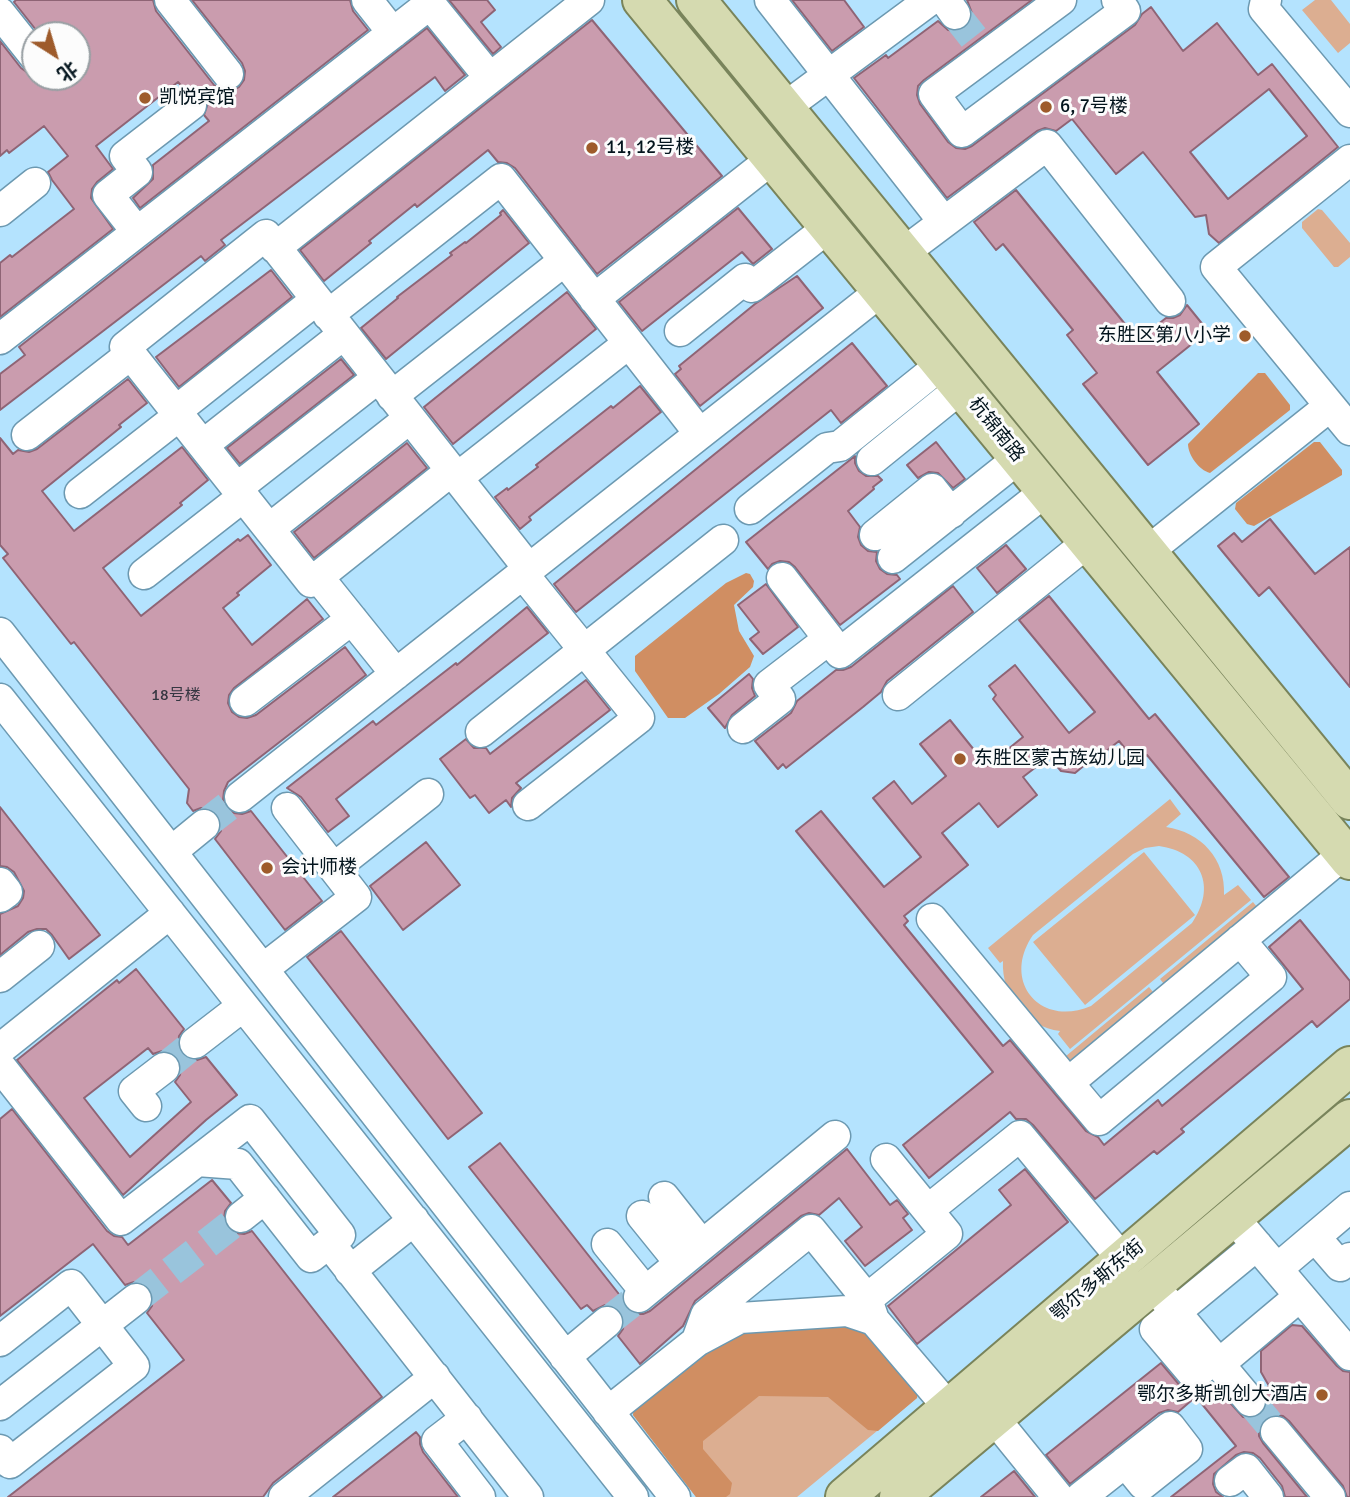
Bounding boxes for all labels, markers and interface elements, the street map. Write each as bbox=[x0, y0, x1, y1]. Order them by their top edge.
north arrow bbox=[21, 21, 91, 91]
text: 北 bbox=[53, 56, 82, 86]
place label: 凯悦宾馆 bbox=[159, 87, 235, 109]
marker: 凯悦宾馆 bbox=[137, 90, 153, 106]
place label: 6, 7号楼 bbox=[1060, 96, 1128, 118]
marker: 6, 7号楼 bbox=[1038, 99, 1054, 115]
place label: 11, 12号楼 bbox=[606, 137, 694, 159]
marker: 11, 12号楼 bbox=[584, 140, 600, 156]
place label: 东胜区第八小学 bbox=[1098, 325, 1231, 347]
marker: 东胜区第八小学 bbox=[1237, 328, 1253, 344]
street label: 杭锦南路 bbox=[963, 393, 1029, 467]
house number: 18号楼 bbox=[151, 686, 201, 706]
place label: 东胜区蒙古族幼儿园 bbox=[974, 748, 1145, 770]
marker: 东胜区蒙古族幼儿园 bbox=[952, 751, 968, 767]
place label: 会计师楼 bbox=[281, 857, 357, 879]
marker: 会计师楼 bbox=[259, 860, 275, 876]
street label: 鄂尔多斯东街 bbox=[1047, 1236, 1149, 1326]
place label: 鄂尔多斯凯创大酒店 bbox=[1137, 1384, 1308, 1406]
marker: 鄂尔多斯凯创大酒店 bbox=[1314, 1387, 1330, 1403]

